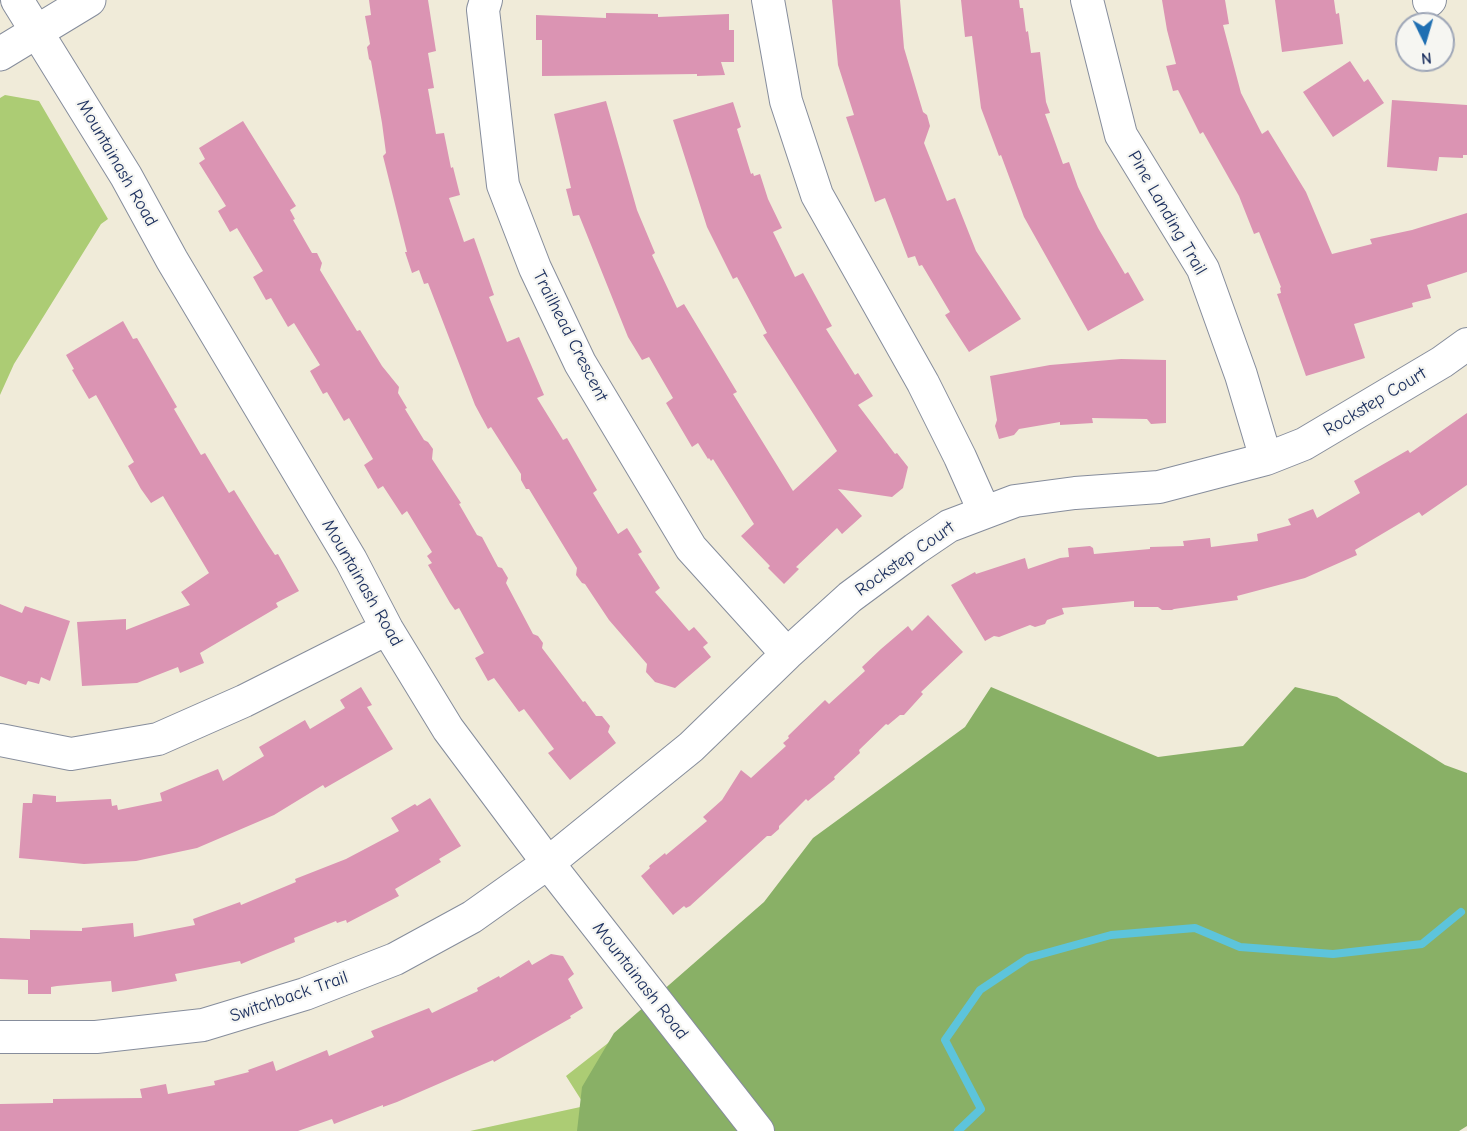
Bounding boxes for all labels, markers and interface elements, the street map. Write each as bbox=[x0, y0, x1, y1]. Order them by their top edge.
north arrow bbox=[1395, 12, 1455, 72]
text: N bbox=[1420, 49, 1432, 67]
street label: Mountainash Road bbox=[72, 96, 162, 230]
street label: Pine Landing Trail bbox=[1123, 147, 1211, 279]
street label: Trailhead Crescent bbox=[528, 267, 612, 405]
street label: Rockstep Court bbox=[1320, 363, 1430, 441]
street label: Mountainash Road bbox=[317, 516, 407, 650]
street label: Rockstep Court bbox=[851, 517, 959, 601]
street label: Mountainash Road bbox=[587, 918, 693, 1044]
street label: Switchback Trail bbox=[227, 967, 351, 1027]

